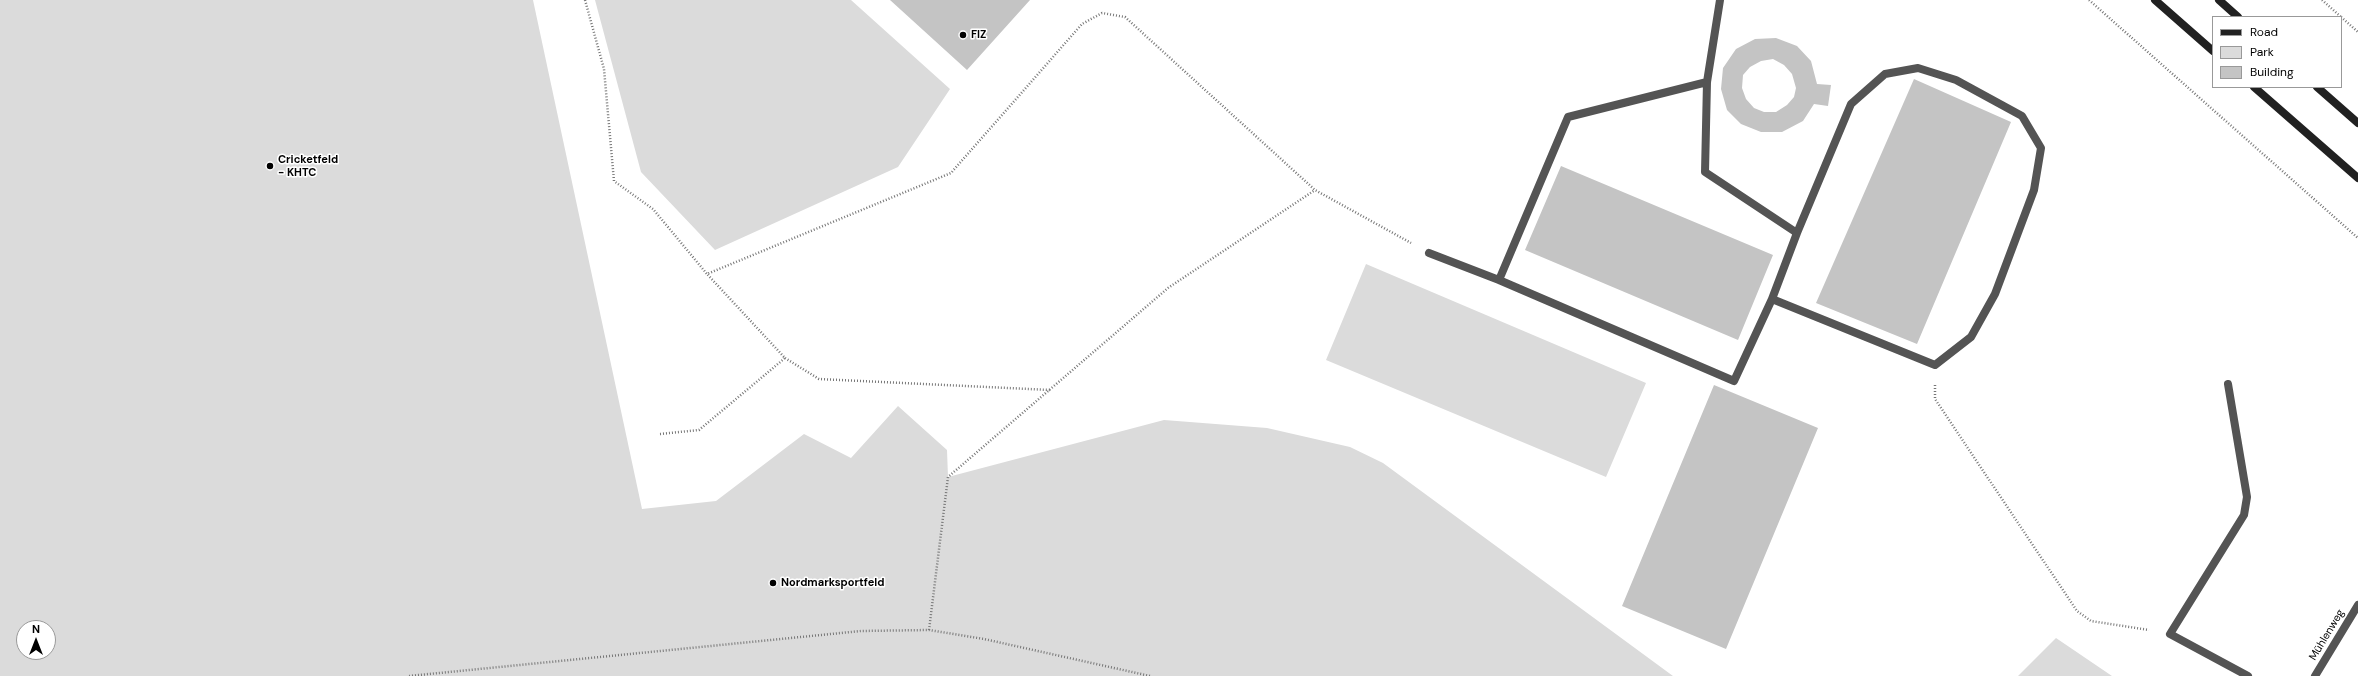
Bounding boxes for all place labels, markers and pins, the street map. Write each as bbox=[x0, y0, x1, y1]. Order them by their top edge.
place label: FIZ bbox=[971, 28, 986, 42]
marker: FIZ bbox=[958, 30, 968, 40]
place label: Cricketfeld - KHTC bbox=[278, 153, 338, 179]
marker: Cricketfeld - KHTC bbox=[265, 161, 275, 171]
place label: Nordmarksportfeld bbox=[781, 576, 884, 590]
marker: Nordmarksportfeld bbox=[768, 578, 778, 588]

